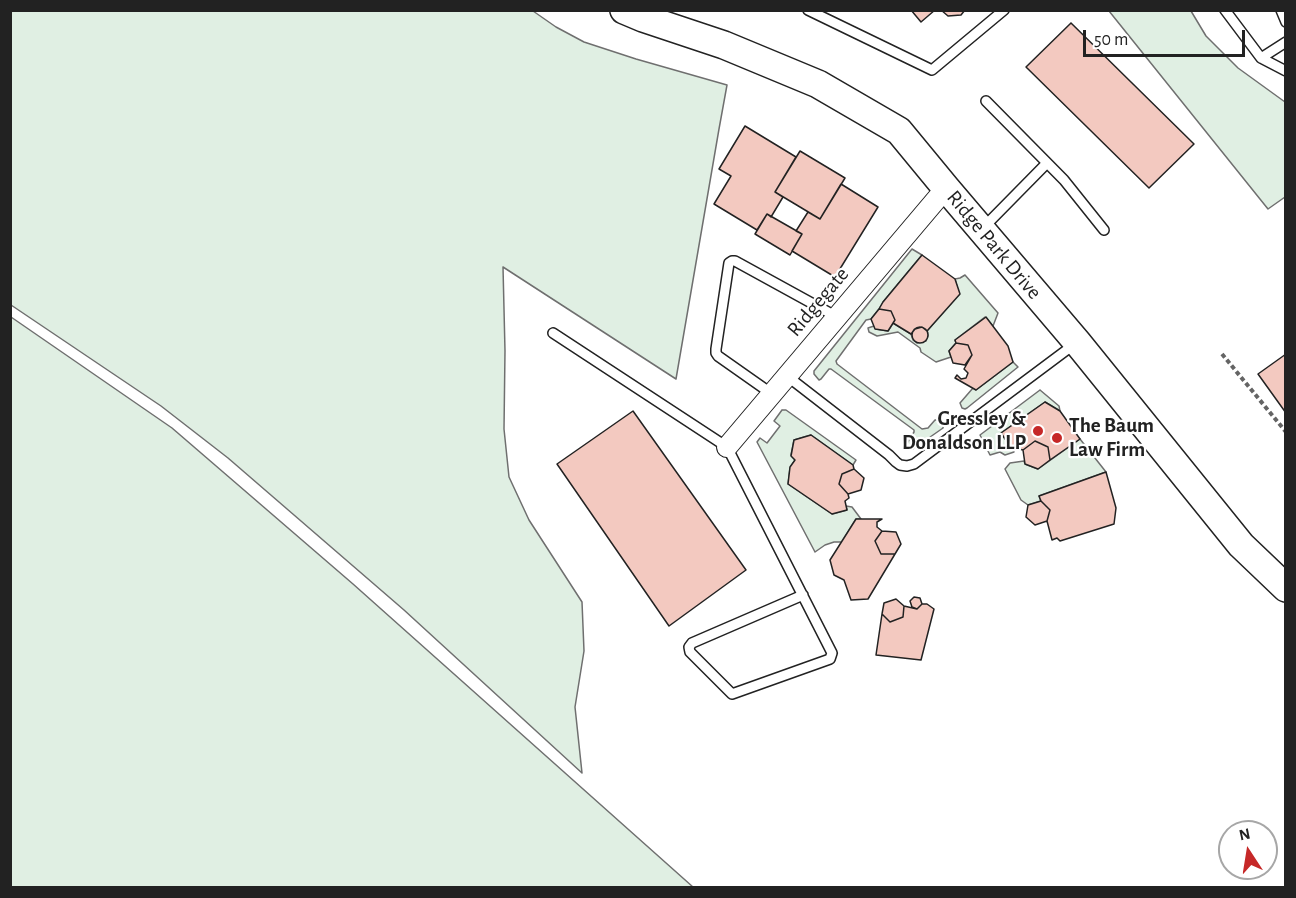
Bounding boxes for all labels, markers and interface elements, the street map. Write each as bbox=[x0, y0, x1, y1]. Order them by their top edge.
scale bar bbox=[1086, 18, 1248, 56]
text: 50 m bbox=[1094, 31, 1128, 49]
street label: Ridge Park Drive bbox=[941, 185, 1047, 305]
street label: Ridgegate bbox=[782, 262, 854, 342]
place label: Gressley & Donaldson LLP bbox=[902, 406, 1026, 456]
place label: The Baum Law Firm bbox=[1069, 413, 1154, 463]
marker: Gressley & Donaldson LLP bbox=[1031, 424, 1045, 438]
marker: The Baum Law Firm bbox=[1050, 431, 1064, 445]
north arrow bbox=[1218, 820, 1278, 880]
text: N bbox=[1238, 825, 1252, 843]

